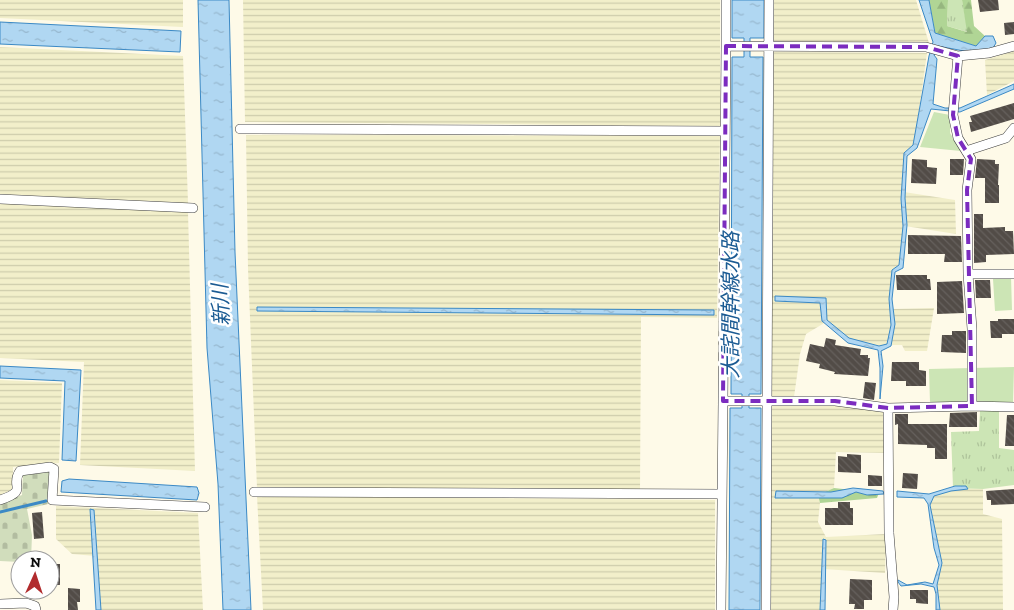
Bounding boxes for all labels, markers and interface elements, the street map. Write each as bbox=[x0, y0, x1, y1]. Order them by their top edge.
water label: 大詫間幹線水路 bbox=[718, 230, 743, 379]
water label: 新川 bbox=[207, 281, 234, 327]
north arrow bbox=[10, 550, 60, 600]
text: N bbox=[30, 554, 42, 571]

